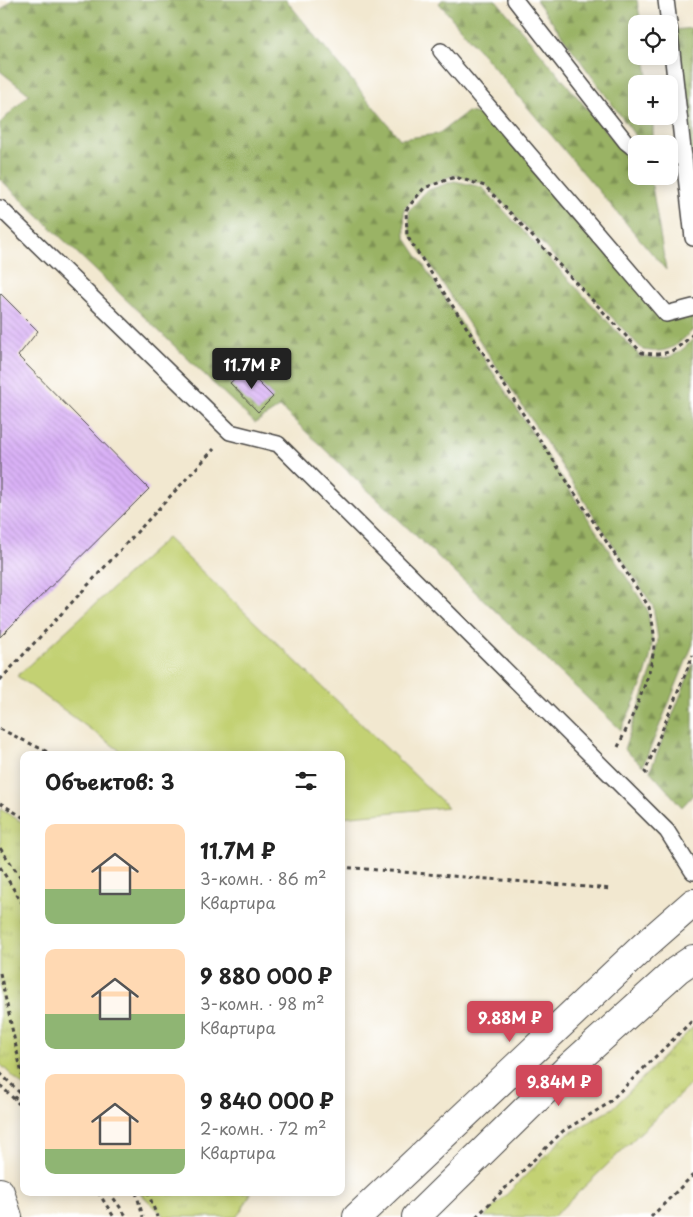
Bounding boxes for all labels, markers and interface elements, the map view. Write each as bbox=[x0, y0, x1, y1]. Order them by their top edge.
map controls bbox=[628, 15, 678, 185]
button: locate bbox=[628, 15, 678, 65]
button: + bbox=[628, 75, 678, 125]
button: − bbox=[628, 135, 678, 185]
pin: 11.7M ₽ bbox=[206, 348, 298, 390]
text: 11.7M ₽ bbox=[223, 352, 281, 376]
text: Объектов: 3 bbox=[45, 765, 175, 797]
icon: filters bbox=[292, 767, 320, 795]
text: 11.7M ₽ bbox=[200, 834, 275, 866]
icon: home bbox=[85, 844, 145, 904]
text: 3-комн. · 86 m² bbox=[200, 866, 327, 890]
text: Квартира bbox=[200, 890, 275, 914]
text: 9 880 000 ₽ bbox=[200, 959, 332, 991]
icon: home bbox=[85, 969, 145, 1029]
text: 3-комн. · 98 m² bbox=[200, 991, 325, 1015]
pin: 9.88M ₽ bbox=[464, 1000, 556, 1043]
text: 9.88M ₽ bbox=[478, 1005, 542, 1029]
text: Квартира bbox=[200, 1015, 275, 1039]
pin: 9.84M ₽ bbox=[513, 1064, 605, 1107]
text: 9.84M ₽ bbox=[527, 1069, 591, 1093]
text: 9 840 000 ₽ bbox=[200, 1084, 334, 1116]
icon: home bbox=[85, 1094, 145, 1154]
text: 2-комн. · 72 m² bbox=[200, 1116, 327, 1140]
text: Квартира bbox=[200, 1140, 275, 1164]

